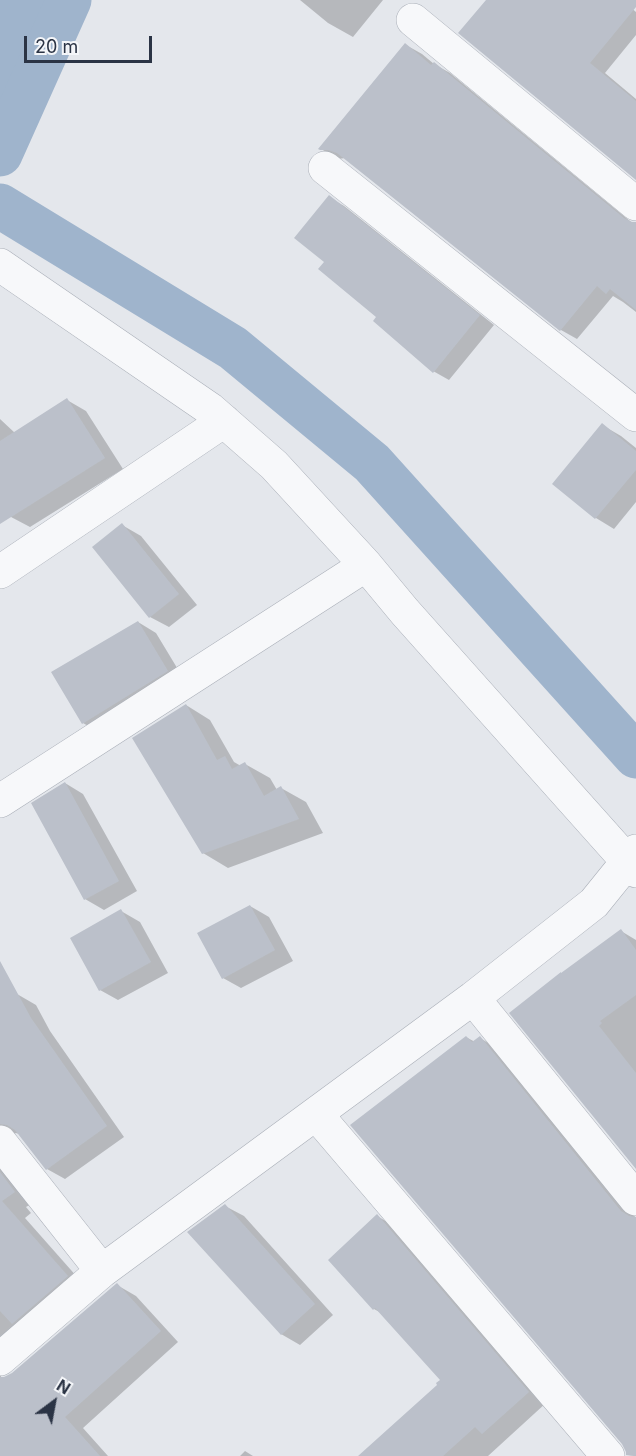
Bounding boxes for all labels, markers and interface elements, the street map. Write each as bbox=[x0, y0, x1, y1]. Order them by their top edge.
scale bar bbox=[27, 24, 154, 62]
text: 20 m bbox=[35, 36, 78, 57]
north arrow bbox=[24, 1372, 84, 1432]
text: N bbox=[53, 1375, 74, 1398]

